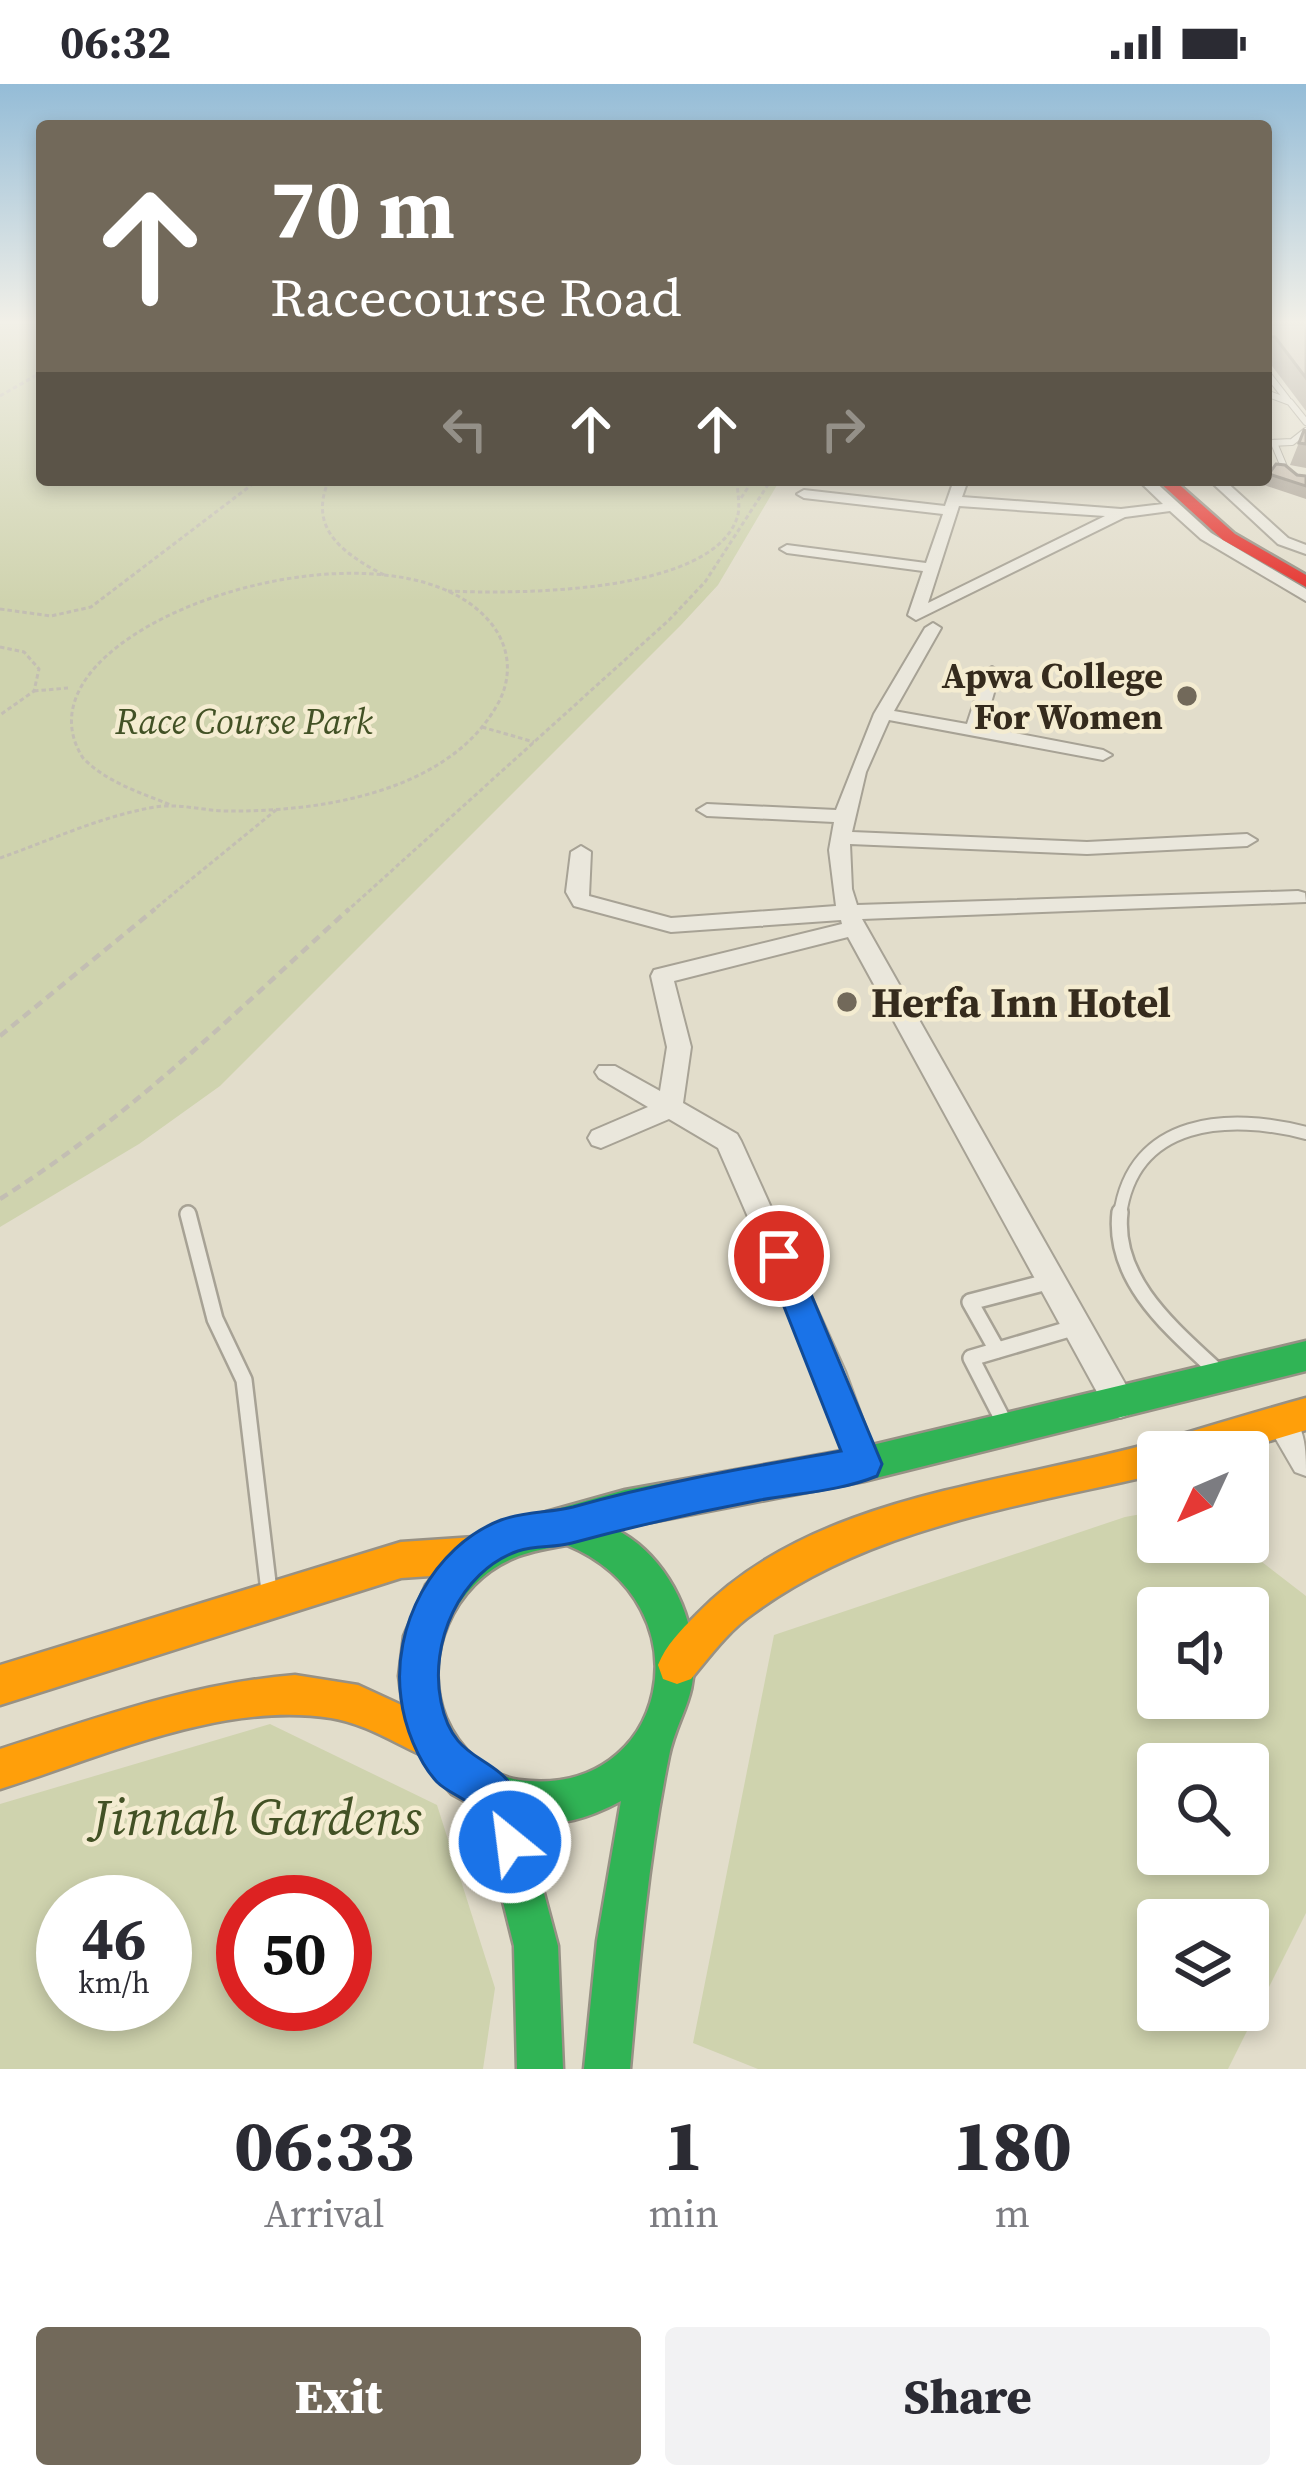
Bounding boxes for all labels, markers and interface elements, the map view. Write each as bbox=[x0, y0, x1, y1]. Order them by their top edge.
text: 06:32 bbox=[60, 11, 171, 73]
text: 70 m bbox=[270, 151, 455, 266]
icon: ahead bbox=[72, 168, 228, 324]
text: Racecourse Road bbox=[270, 260, 682, 334]
icon: left bbox=[432, 396, 498, 462]
icon: ahead bbox=[558, 396, 624, 462]
icon: ahead bbox=[684, 396, 750, 462]
icon: right bbox=[810, 396, 876, 462]
place label: Apwa College For Women bbox=[941, 651, 1163, 741]
marker: Apwa College For Women bbox=[1174, 683, 1200, 709]
park label: Race Course Park bbox=[114, 697, 374, 746]
place label: Herfa Inn Hotel bbox=[871, 973, 1171, 1031]
marker: Herfa Inn Hotel bbox=[834, 989, 860, 1015]
pin bbox=[728, 1205, 830, 1307]
icon: arrive bbox=[746, 1223, 812, 1289]
north arrow bbox=[1137, 1431, 1269, 1563]
map controls bbox=[1137, 1431, 1269, 2031]
button: sound bbox=[1137, 1587, 1269, 1719]
button: search bbox=[1137, 1743, 1269, 1875]
position arrow bbox=[447, 1779, 573, 1905]
park label: Jinnah Gardens bbox=[87, 1782, 422, 1852]
speed limit sign: 50 bbox=[216, 1875, 372, 2031]
text: 46 bbox=[81, 1897, 147, 1979]
button: layers bbox=[1137, 1899, 1269, 2031]
text: km/h bbox=[78, 1962, 150, 2003]
text: 06:33 bbox=[234, 2095, 414, 2194]
text: 1 bbox=[664, 2095, 703, 2194]
text: 180 bbox=[953, 2095, 1072, 2194]
text: Arrival bbox=[264, 2187, 384, 2240]
text: min bbox=[648, 2187, 719, 2240]
text: m bbox=[995, 2187, 1030, 2240]
button: Exit bbox=[36, 2327, 641, 2465]
button: Share bbox=[665, 2327, 1270, 2465]

